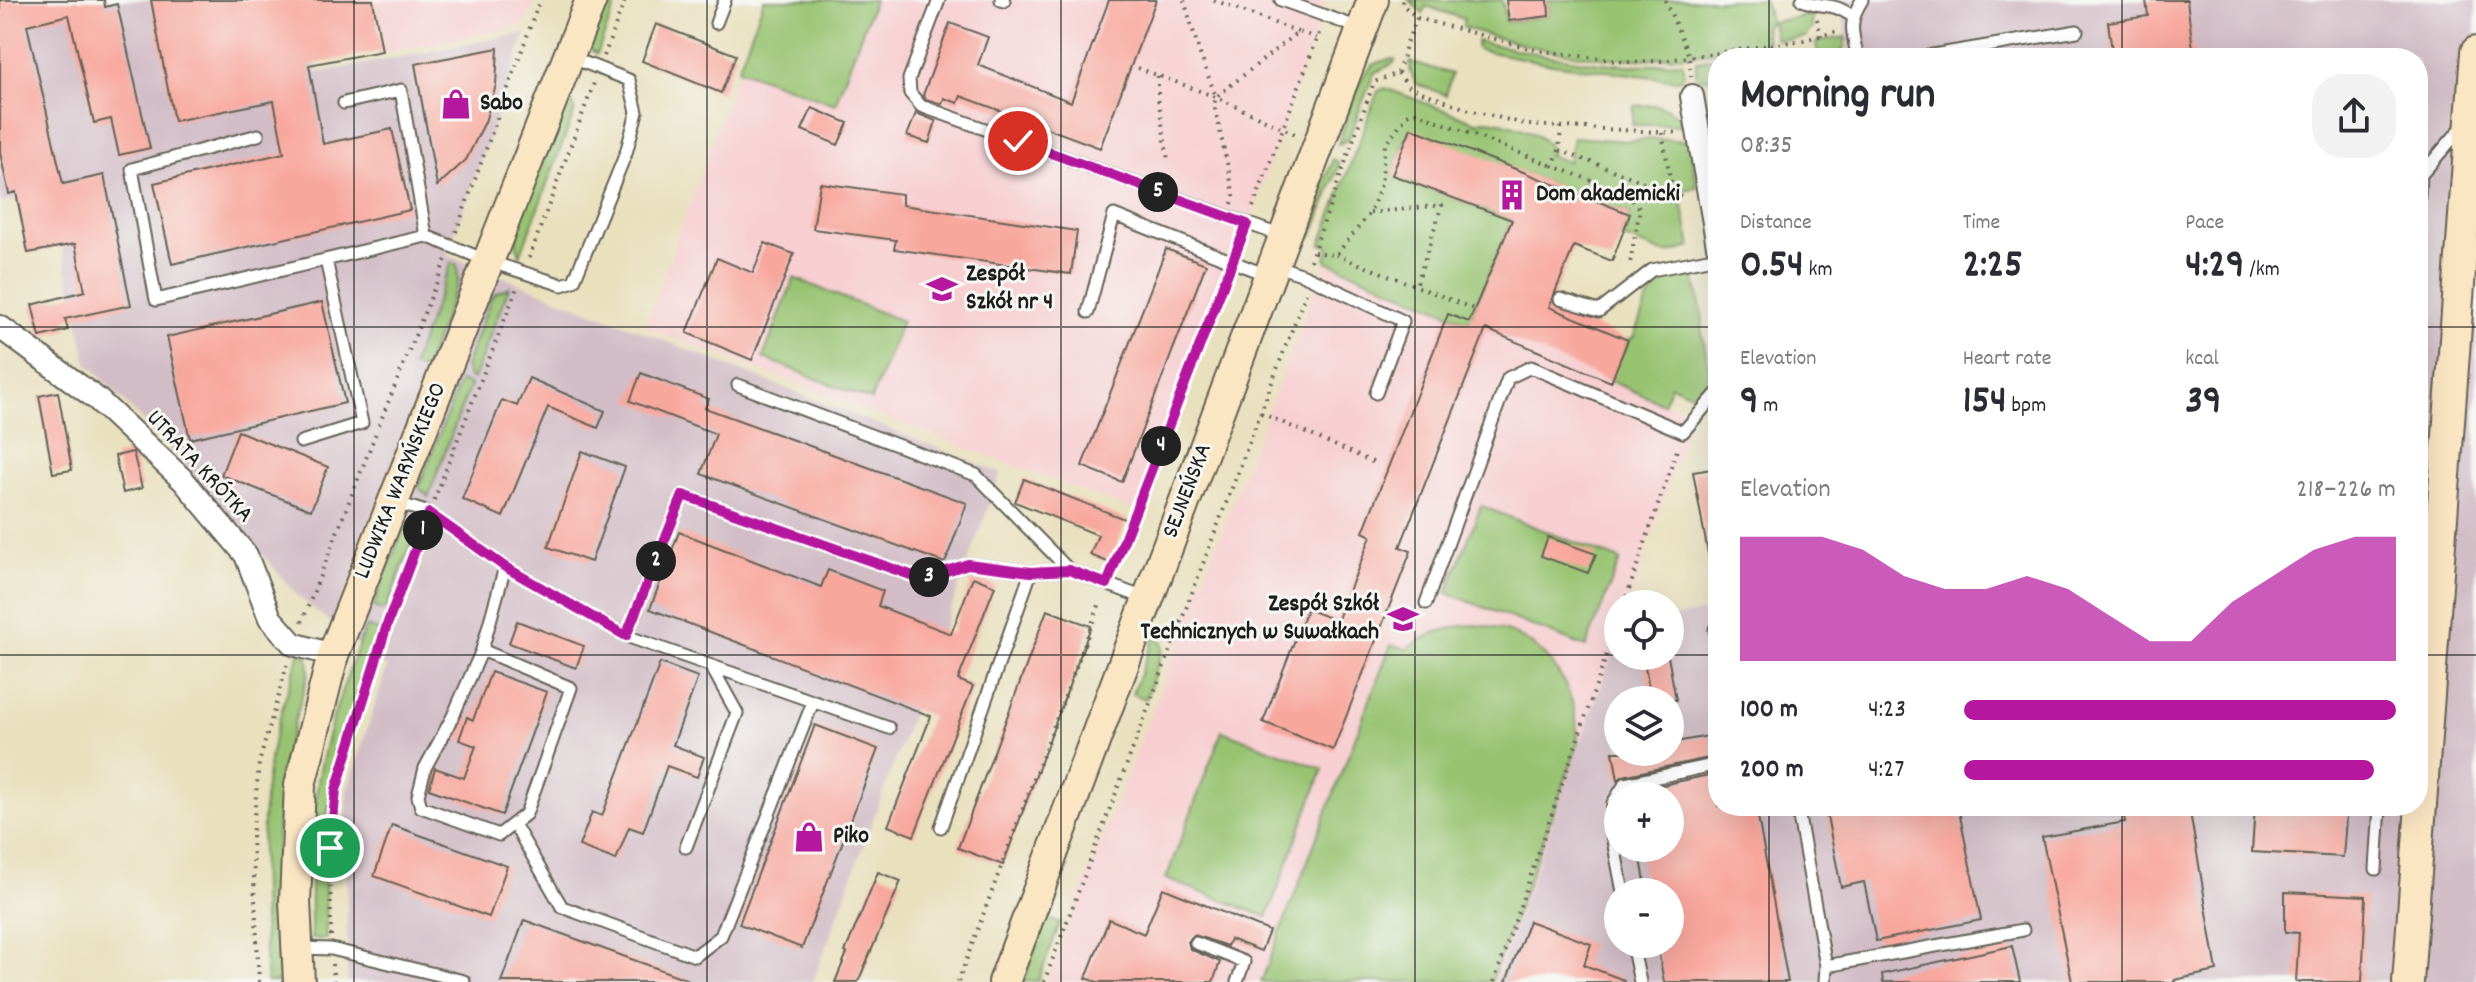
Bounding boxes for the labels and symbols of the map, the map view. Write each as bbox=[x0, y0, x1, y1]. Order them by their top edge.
shop icon: Sabo bbox=[439, 87, 473, 121]
place label: Sabo bbox=[480, 87, 523, 121]
pin bbox=[984, 107, 1052, 175]
pin: 5 bbox=[1138, 172, 1178, 212]
building icon: Dom akademicki bbox=[1495, 178, 1529, 212]
place label: Dom akademicki bbox=[1536, 178, 1681, 212]
place label: Zespół Szkół nr 4 bbox=[966, 258, 1053, 320]
school or university icon: Zespół Szkół nr 4 bbox=[925, 272, 959, 306]
street label: LUDWIKA WARYŃSKIEGO bbox=[346, 378, 456, 584]
street label: UTRATA KRÓTKA bbox=[138, 403, 260, 531]
pin: 4 bbox=[1141, 426, 1181, 466]
street label: SEJNEŃSKA bbox=[1154, 439, 1222, 543]
pin: 1 bbox=[403, 510, 443, 550]
pin: 2 bbox=[636, 541, 676, 581]
pin: 3 bbox=[909, 557, 949, 597]
place label: Zespół Szkół Technicznych w Suwałkach bbox=[1141, 588, 1380, 650]
school or university icon: Zespół Szkół Technicznych w Suwałkach bbox=[1386, 602, 1420, 636]
pin bbox=[296, 814, 364, 882]
shop icon: Piko bbox=[792, 820, 826, 854]
place label: Piko bbox=[833, 820, 869, 854]

